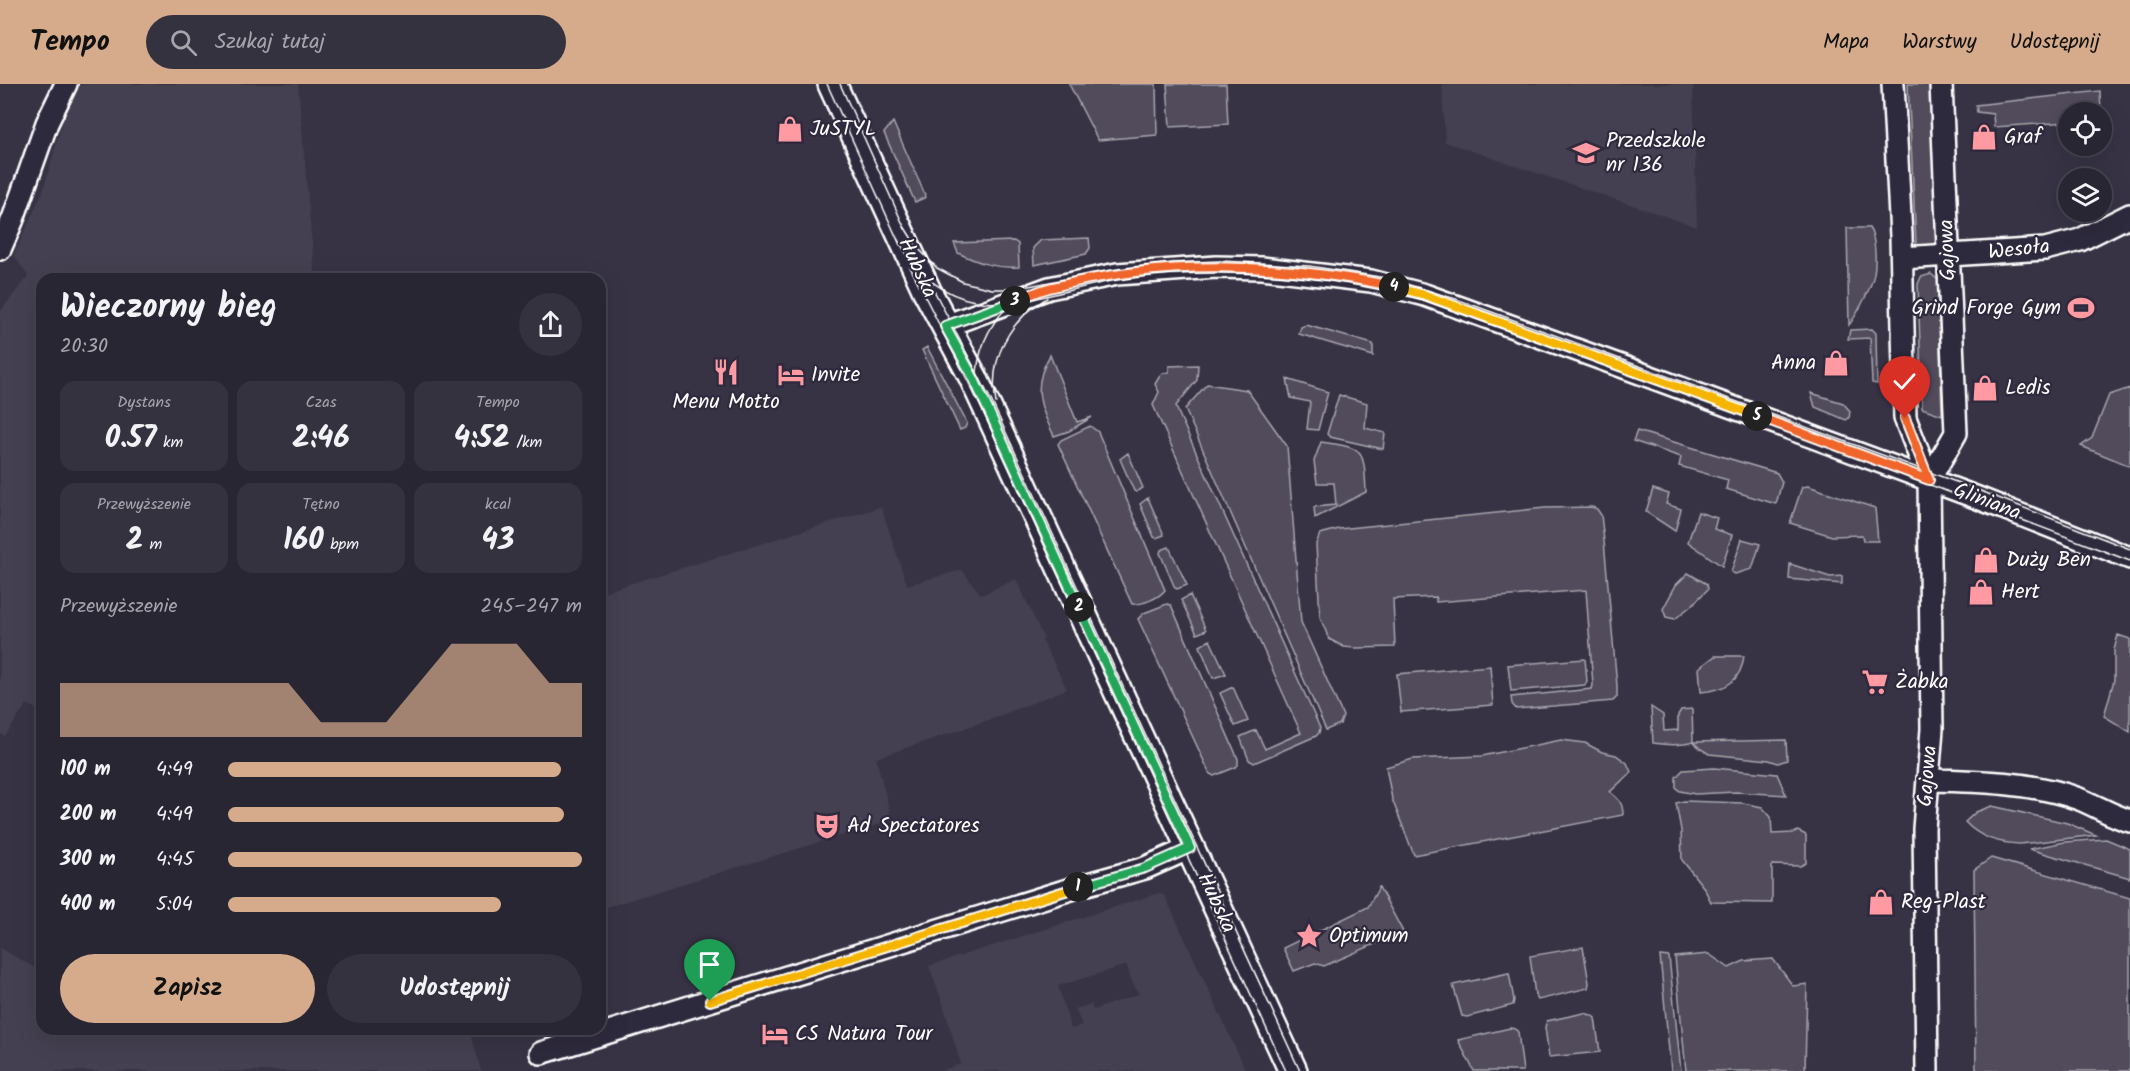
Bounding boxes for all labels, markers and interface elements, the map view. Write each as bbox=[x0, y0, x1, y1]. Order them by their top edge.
search box bbox=[146, 15, 566, 69]
text: Tempo bbox=[30, 20, 110, 65]
text: Szukaj tutaj bbox=[215, 25, 325, 60]
icon: search bbox=[167, 26, 200, 59]
text: Mapa bbox=[1823, 26, 1869, 59]
text: Warstwy bbox=[1902, 26, 1977, 59]
text: Udostępnij bbox=[2010, 26, 2100, 59]
map controls bbox=[2058, 102, 2112, 222]
button: locate bbox=[2058, 102, 2112, 156]
place label: JuSTYL bbox=[810, 113, 876, 146]
shop icon: JuSTYL bbox=[775, 114, 805, 144]
place label: Graf bbox=[2004, 121, 2044, 154]
shop icon: Graf bbox=[1969, 122, 1999, 152]
place label: Przedszkole nr 136 bbox=[1606, 125, 1706, 182]
school or university icon: Przedszkole nr 136 bbox=[1571, 138, 1601, 168]
button: layers bbox=[2058, 168, 2112, 222]
street label: Gajowa bbox=[1930, 219, 1966, 281]
street label: Wesoła bbox=[1987, 230, 2051, 270]
street label: Hubska bbox=[889, 232, 945, 304]
pin: 4 bbox=[1379, 272, 1409, 302]
text: 4 bbox=[1390, 274, 1398, 299]
text: Wieczorny bieg bbox=[60, 282, 277, 335]
pin: 3 bbox=[1000, 286, 1030, 316]
text: 3 bbox=[1011, 288, 1019, 313]
place label: Grind Forge Gym bbox=[1911, 292, 2061, 325]
button: share bbox=[519, 293, 582, 356]
sports icon: Grind Forge Gym bbox=[2066, 293, 2096, 323]
text: 20:30 bbox=[60, 331, 108, 363]
place label: Anna bbox=[1771, 347, 1816, 380]
shop icon: Anna bbox=[1821, 348, 1851, 378]
pin bbox=[1879, 356, 1930, 418]
restaurant icon: Menu Motto bbox=[711, 357, 741, 387]
place label: Invite bbox=[811, 359, 861, 392]
hotel icon: Invite bbox=[776, 360, 806, 390]
icon: check bbox=[1888, 365, 1921, 398]
place label: Ledis bbox=[2005, 372, 2050, 405]
shop icon: Ledis bbox=[1970, 373, 2000, 403]
place label: Menu Motto bbox=[672, 386, 780, 419]
text: Dystans bbox=[117, 390, 171, 415]
text: Czas bbox=[306, 390, 336, 415]
text: Tempo bbox=[476, 390, 520, 415]
pin: 5 bbox=[1742, 401, 1772, 431]
text: 5 bbox=[1753, 403, 1761, 428]
text: 0.57 bbox=[105, 415, 157, 463]
text: 2:46 bbox=[292, 415, 350, 463]
text: 4:52 bbox=[454, 415, 510, 463]
text: km bbox=[157, 430, 183, 455]
text: /km bbox=[510, 430, 542, 455]
street label: Gliniana bbox=[1948, 474, 2026, 530]
text: Przewyższenie bbox=[97, 492, 191, 517]
text: Tętno bbox=[302, 492, 340, 517]
text: kcal bbox=[485, 492, 511, 517]
text: 2 bbox=[126, 517, 143, 565]
text: 160 bbox=[283, 517, 324, 565]
text: 43 bbox=[482, 517, 514, 565]
text: m bbox=[143, 532, 162, 557]
text: bpm bbox=[324, 532, 359, 557]
place label: Duży Ben bbox=[2006, 544, 2091, 577]
shop icon: Duży Ben bbox=[1971, 545, 2001, 575]
place label: Hert bbox=[2001, 576, 2040, 609]
shop icon: Hert bbox=[1966, 577, 1996, 607]
text: Przewyższenie bbox=[60, 591, 178, 623]
text: 245–247 m bbox=[481, 591, 582, 623]
pin: 2 bbox=[1064, 592, 1094, 622]
text: 2 bbox=[1074, 594, 1084, 619]
place label: Żabka bbox=[1895, 666, 1949, 699]
supermarket icon: Żabka bbox=[1860, 667, 1890, 697]
street label: Gajowa bbox=[1909, 744, 1947, 808]
text: 100 m bbox=[60, 754, 111, 786]
text: 4:49 bbox=[156, 754, 193, 786]
text: 200 m bbox=[60, 799, 116, 831]
text: 4:49 bbox=[156, 799, 193, 831]
place label: Ad Spectatores bbox=[847, 810, 980, 843]
theatre icon: Ad Spectatores bbox=[812, 811, 842, 841]
text: 300 m bbox=[60, 844, 116, 876]
text: 4:45 bbox=[156, 844, 194, 876]
street label: Hubska bbox=[1188, 867, 1244, 939]
pin: 1 bbox=[1063, 872, 1093, 902]
text: 1 bbox=[1076, 874, 1080, 899]
place label: Reg-Plast bbox=[1901, 886, 1987, 919]
shop icon: Reg-Plast bbox=[1866, 887, 1896, 917]
text: 400 m bbox=[60, 889, 116, 921]
text: 5:04 bbox=[156, 889, 193, 921]
place label: Optimum bbox=[1329, 920, 1409, 953]
place icon: Optimum bbox=[1294, 921, 1324, 951]
pin bbox=[684, 939, 735, 1001]
icon: arrive bbox=[693, 948, 726, 981]
button: Zapisz bbox=[60, 954, 315, 1023]
button: Udostępnij bbox=[327, 954, 582, 1023]
place label: CS Natura Tour bbox=[795, 1018, 934, 1051]
hotel icon: CS Natura Tour bbox=[760, 1019, 790, 1049]

